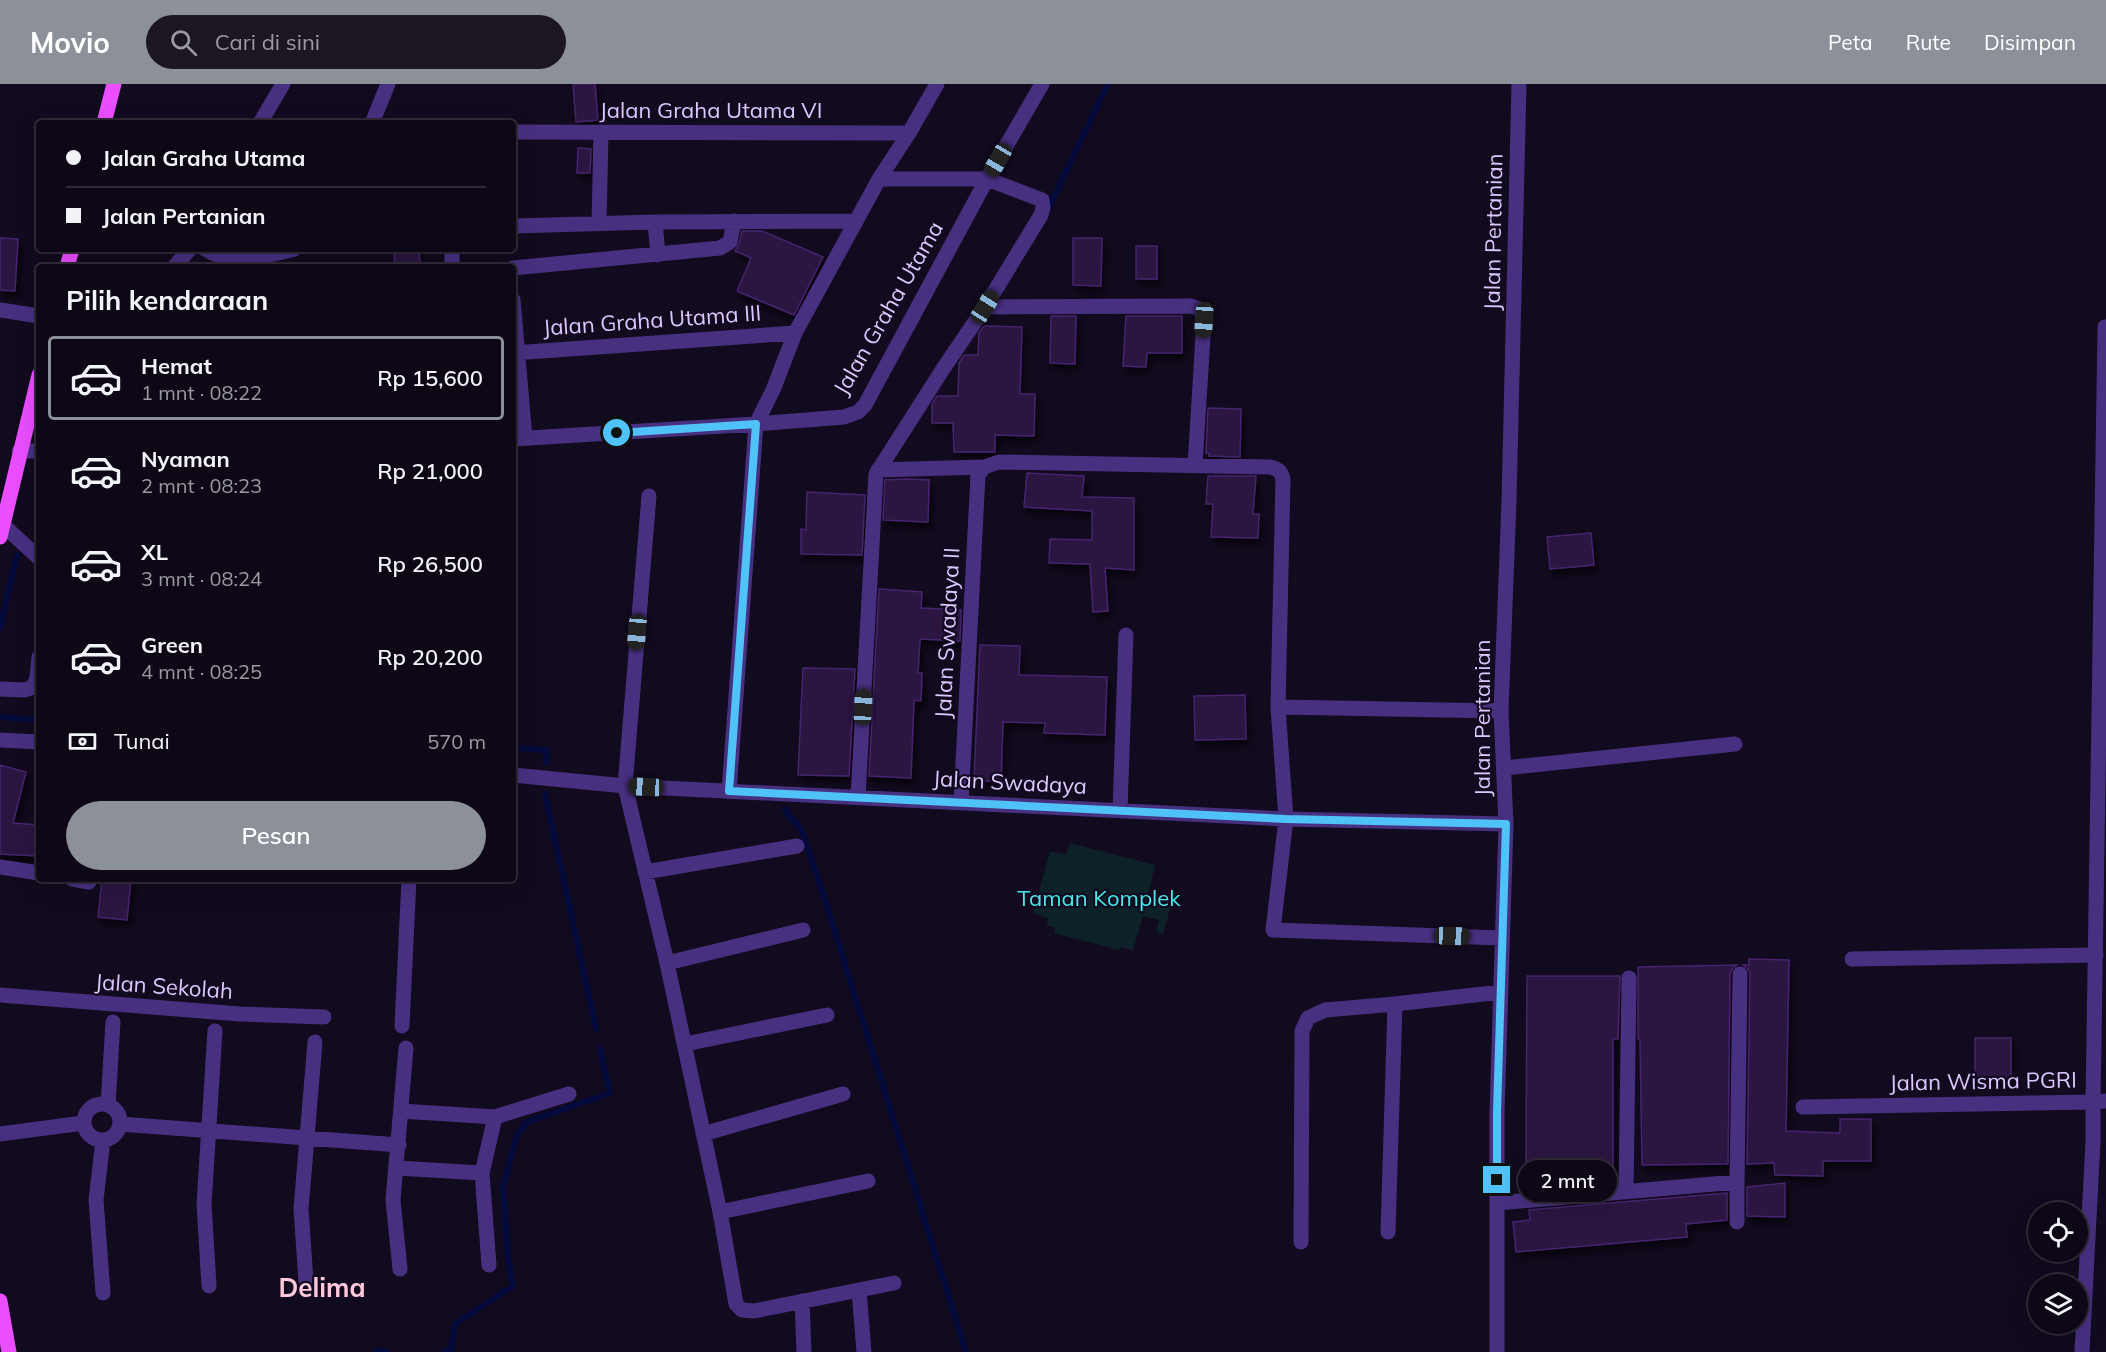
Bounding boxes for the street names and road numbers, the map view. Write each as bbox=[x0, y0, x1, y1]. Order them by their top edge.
street label: Jalan Graha Utama VI bbox=[600, 96, 822, 124]
street label: Jalan Pertanian bbox=[1478, 153, 1508, 311]
street label: Jalan Graha Utama bbox=[827, 216, 949, 400]
street label: Jalan Graha Utama III bbox=[542, 298, 762, 342]
street label: Jalan Swadaya II bbox=[929, 547, 965, 719]
street label: Jalan Pertanian bbox=[1468, 640, 1496, 797]
street label: Jalan Swadaya bbox=[932, 764, 1088, 800]
street label: Jalan Sekolah bbox=[94, 967, 234, 1005]
street label: Jalan Wisma PGRI bbox=[1889, 1065, 2077, 1097]

